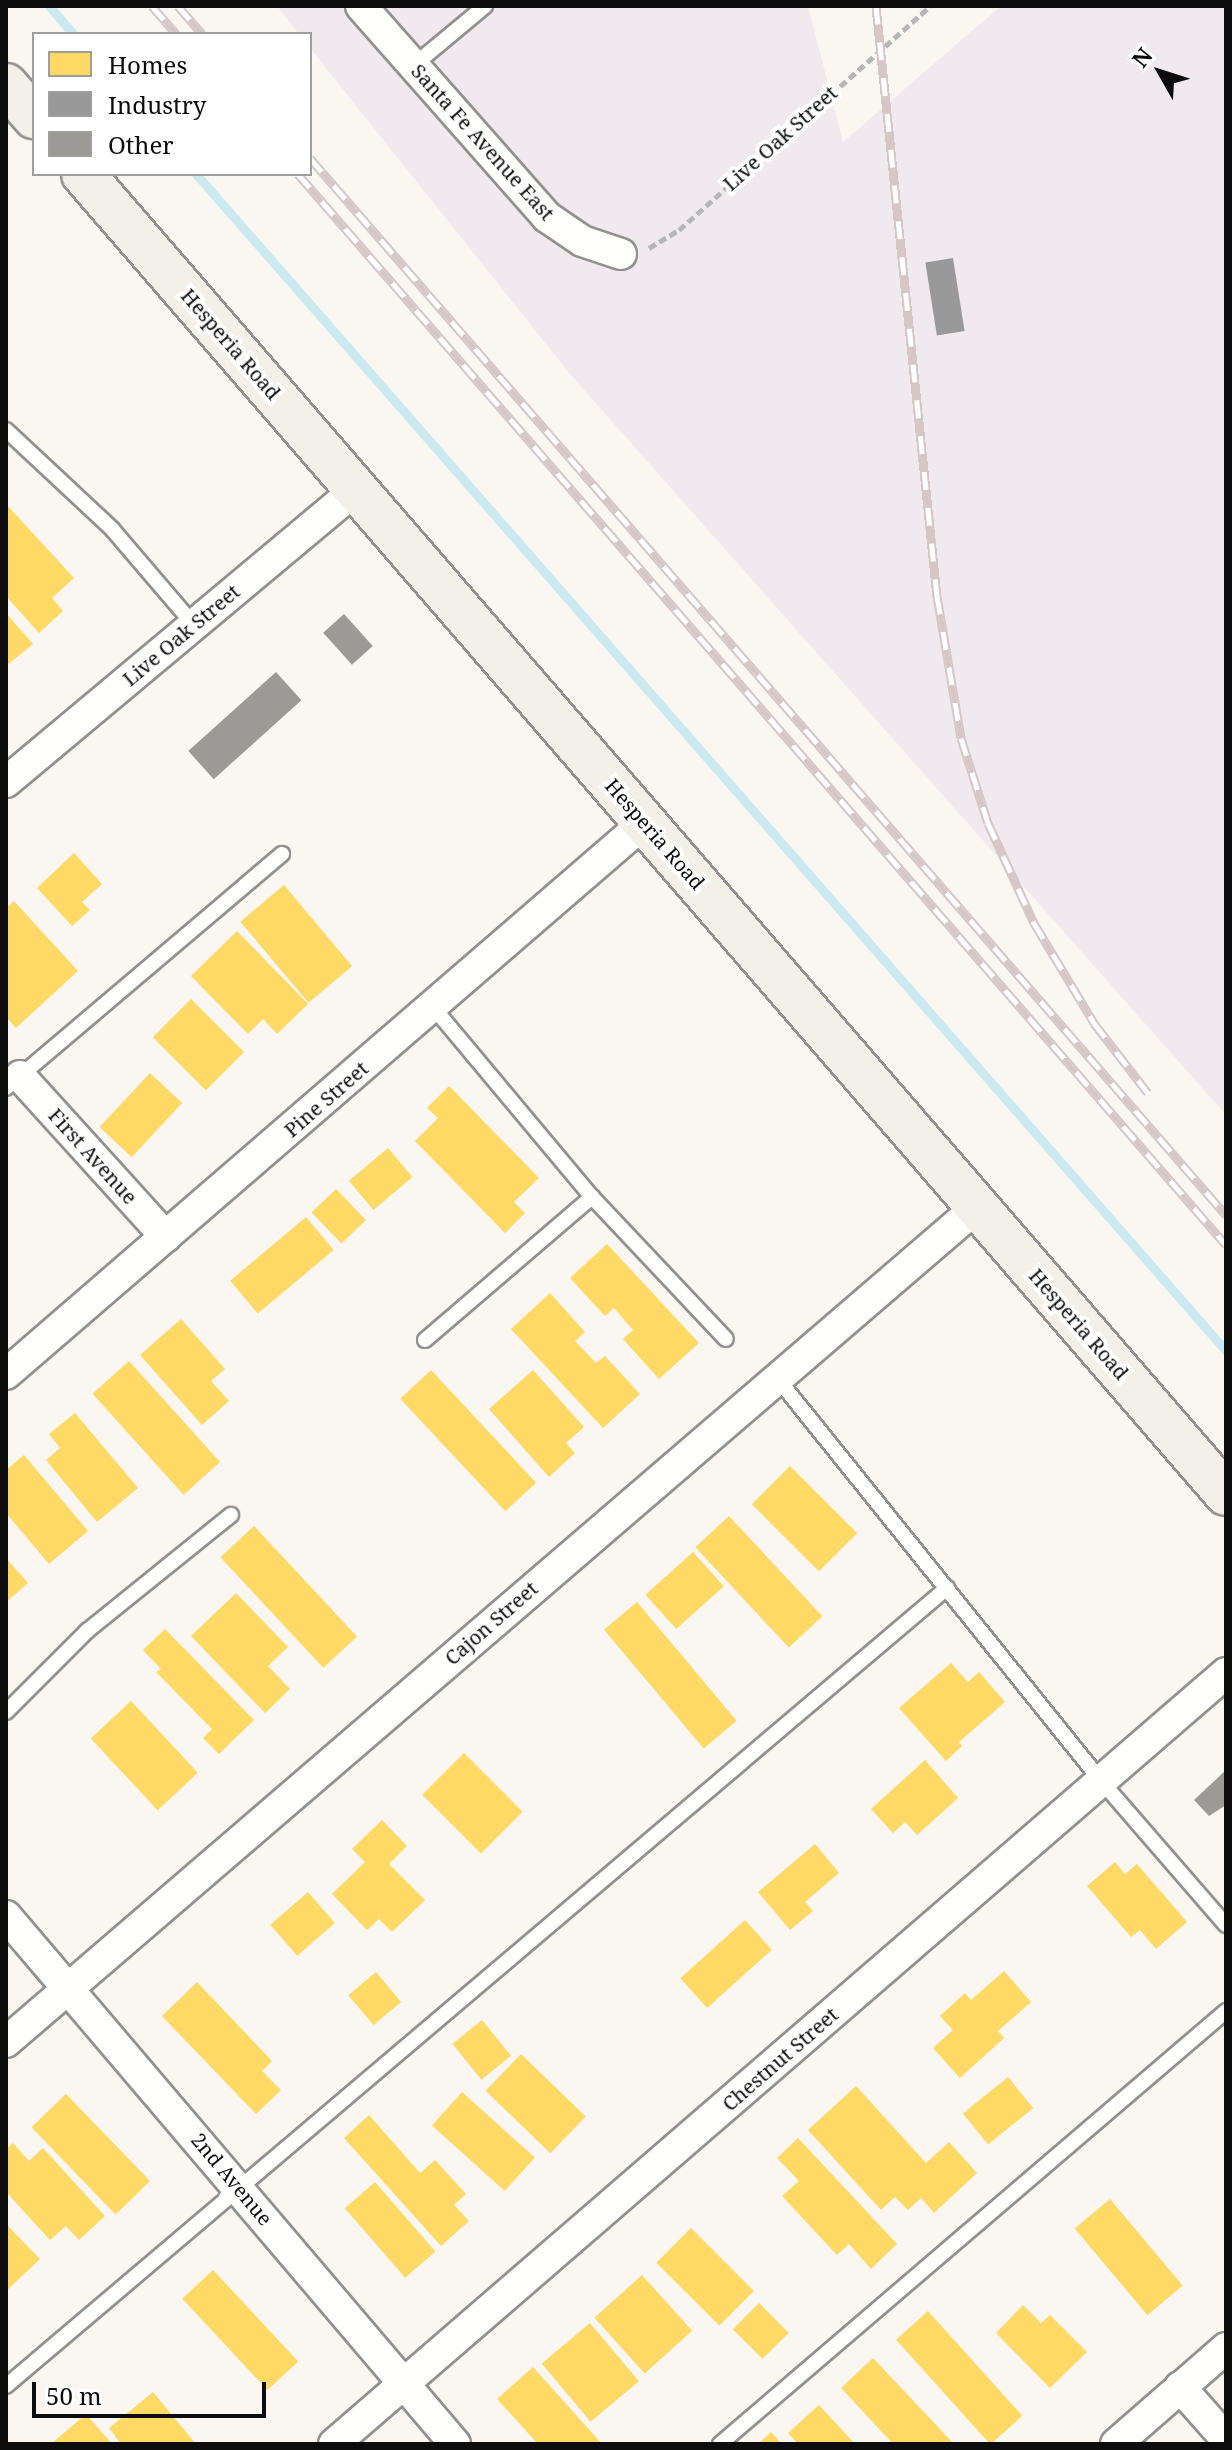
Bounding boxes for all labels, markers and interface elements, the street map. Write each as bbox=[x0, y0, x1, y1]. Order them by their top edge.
legend bbox=[32, 32, 312, 176]
north arrow bbox=[1120, 32, 1200, 112]
text: N bbox=[1124, 41, 1158, 73]
text: Homes bbox=[108, 48, 187, 81]
street label: Santa Fe Avenue East bbox=[407, 59, 559, 225]
street label: Live Oak Street bbox=[718, 81, 842, 195]
text: Industry bbox=[108, 88, 206, 121]
text: Other bbox=[108, 128, 174, 161]
street label: Hesperia Road bbox=[176, 284, 286, 404]
street label: Live Oak Street bbox=[118, 579, 244, 691]
street label: Hesperia Road bbox=[600, 774, 710, 894]
street label: Pine Street bbox=[279, 1056, 373, 1142]
street label: First Avenue bbox=[44, 1103, 142, 1209]
street label: Hesperia Road bbox=[1024, 1264, 1134, 1384]
street label: Cajon Street bbox=[440, 1576, 542, 1670]
street label: Chestnut Street bbox=[717, 2002, 843, 2116]
street label: 2nd Avenue bbox=[186, 2128, 278, 2230]
scale bar bbox=[36, 2366, 270, 2416]
text: 50 m bbox=[46, 2379, 102, 2412]

